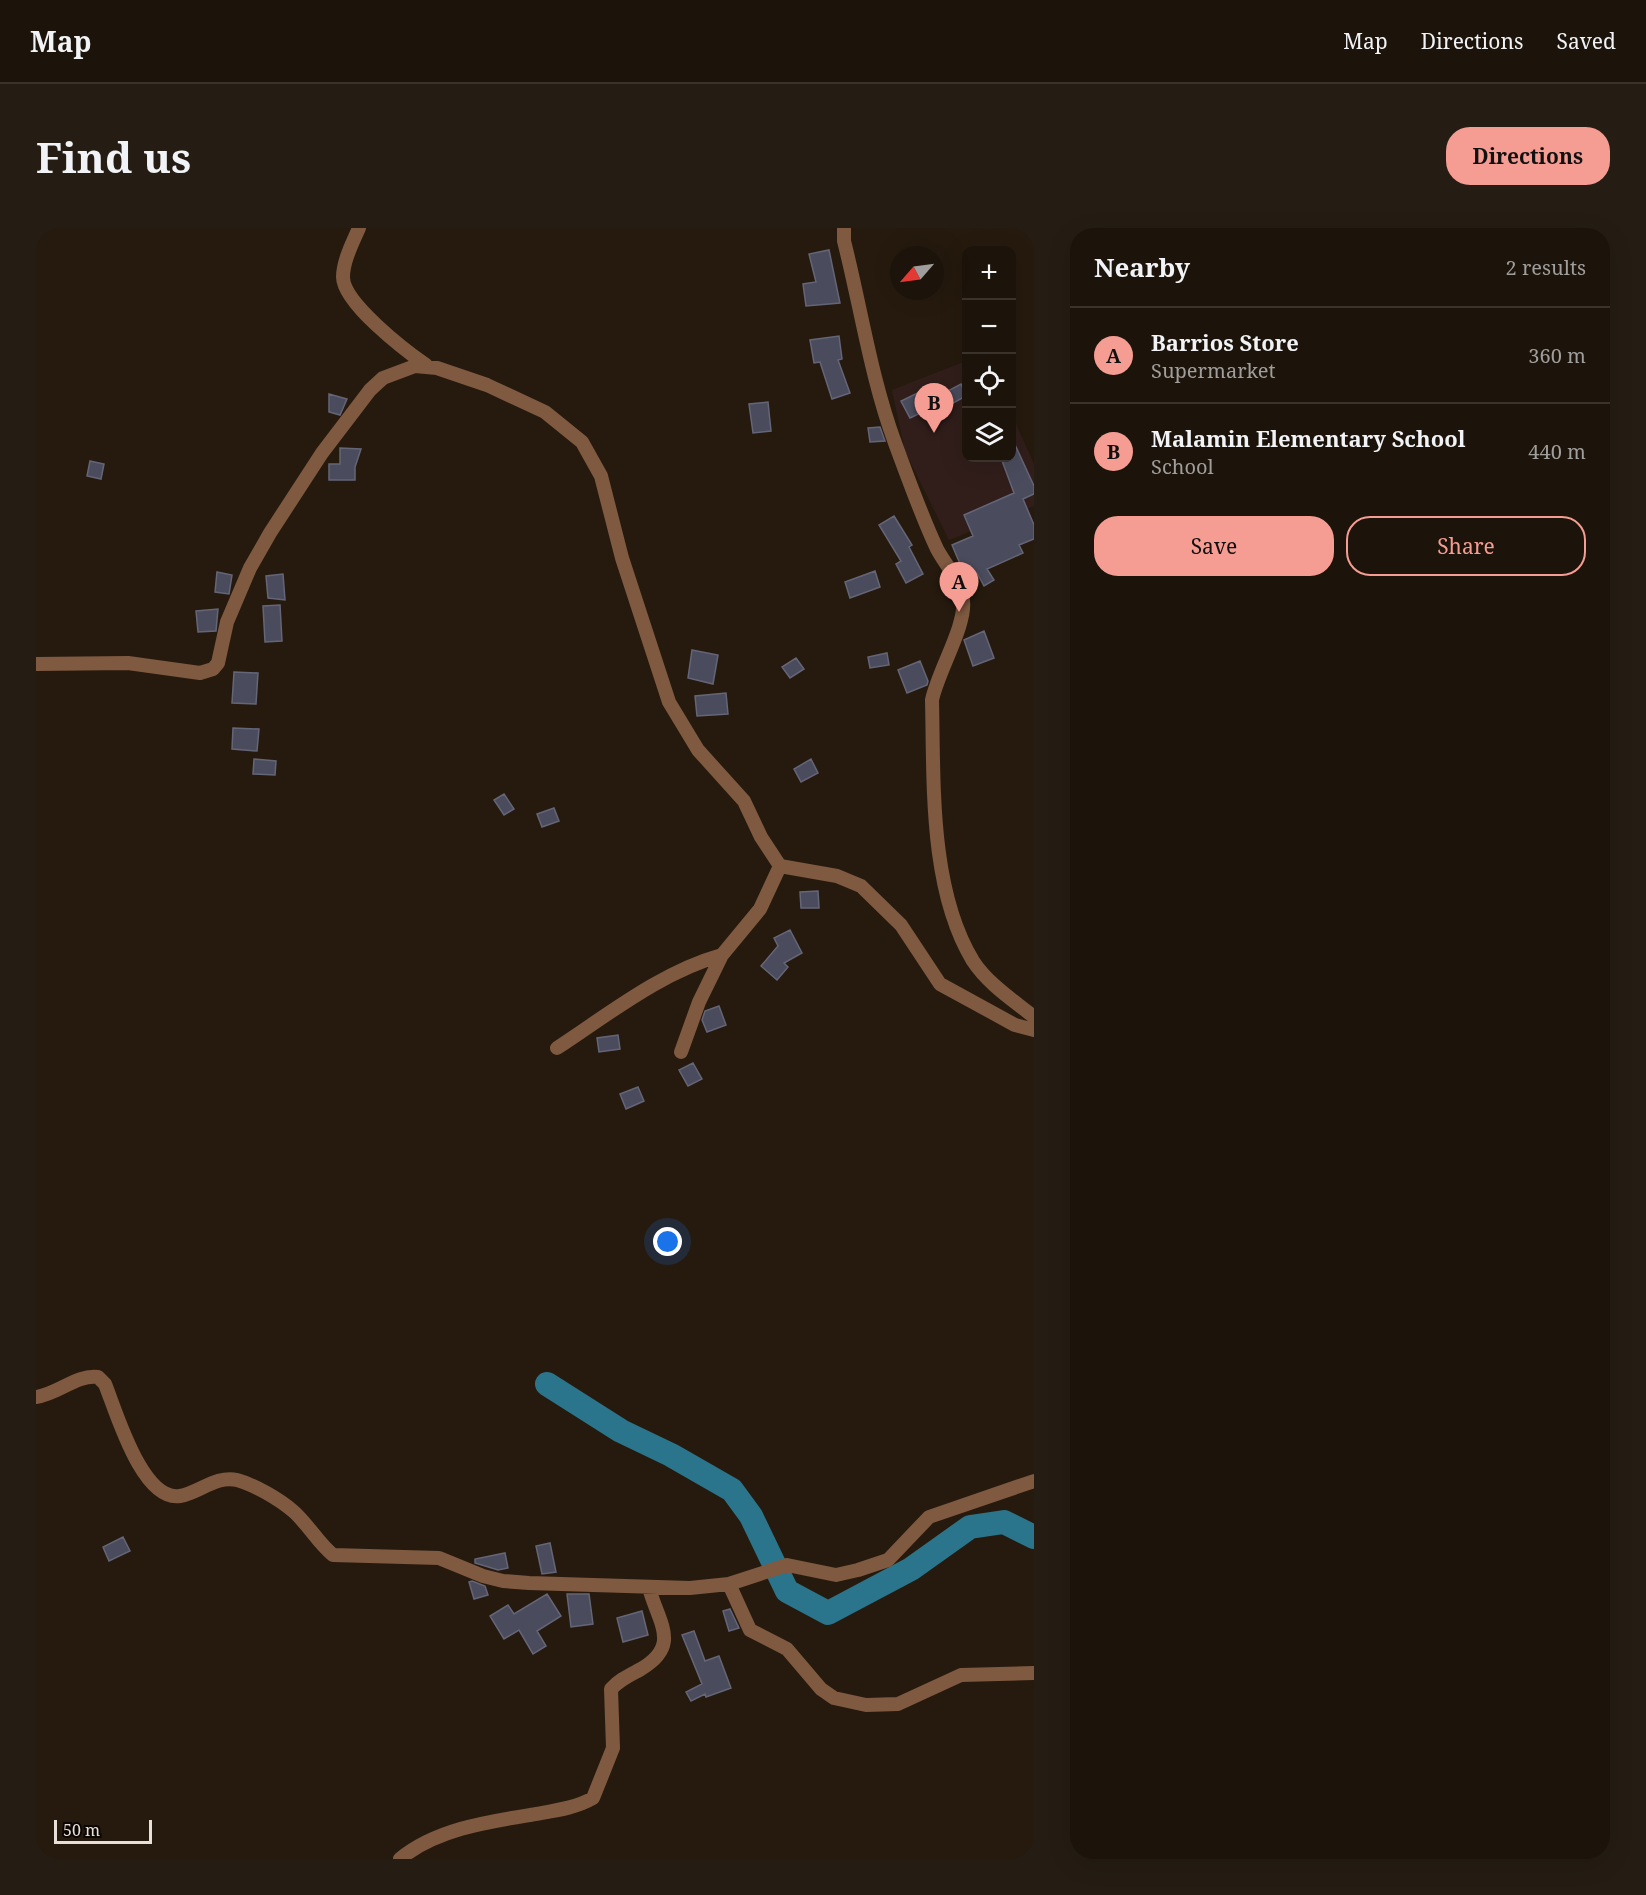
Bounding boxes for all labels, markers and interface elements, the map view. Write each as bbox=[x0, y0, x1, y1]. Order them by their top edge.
text: Map bbox=[30, 22, 92, 60]
text: Map bbox=[1343, 27, 1388, 55]
text: Directions bbox=[1421, 27, 1523, 55]
text: Saved bbox=[1556, 27, 1616, 55]
button: Directions bbox=[1446, 127, 1610, 185]
text: Find us bbox=[36, 128, 191, 185]
north arrow bbox=[890, 246, 944, 300]
map controls bbox=[962, 246, 1016, 462]
button: + bbox=[962, 246, 1016, 300]
text: Nearby bbox=[1094, 249, 1190, 285]
text: 2 results bbox=[1506, 254, 1586, 281]
button: − bbox=[962, 300, 1016, 354]
text: Barrios Store bbox=[1151, 327, 1299, 357]
text: A bbox=[1106, 342, 1121, 369]
text: 360 m bbox=[1528, 342, 1586, 369]
button: locate bbox=[962, 354, 1016, 408]
text: Supermarket bbox=[1151, 357, 1276, 384]
pin: B bbox=[914, 384, 954, 433]
button: layers bbox=[962, 408, 1016, 462]
text: Malamin Elementary School bbox=[1151, 423, 1465, 453]
text: B bbox=[1107, 438, 1120, 465]
text: 440 m bbox=[1528, 438, 1586, 465]
text: School bbox=[1151, 453, 1214, 480]
button: Save bbox=[1094, 516, 1334, 576]
button: Share bbox=[1346, 516, 1586, 576]
pin: A bbox=[940, 562, 978, 612]
your location bbox=[653, 1227, 682, 1256]
scale bar bbox=[54, 1817, 152, 1844]
text: 50 m bbox=[63, 1819, 100, 1841]

